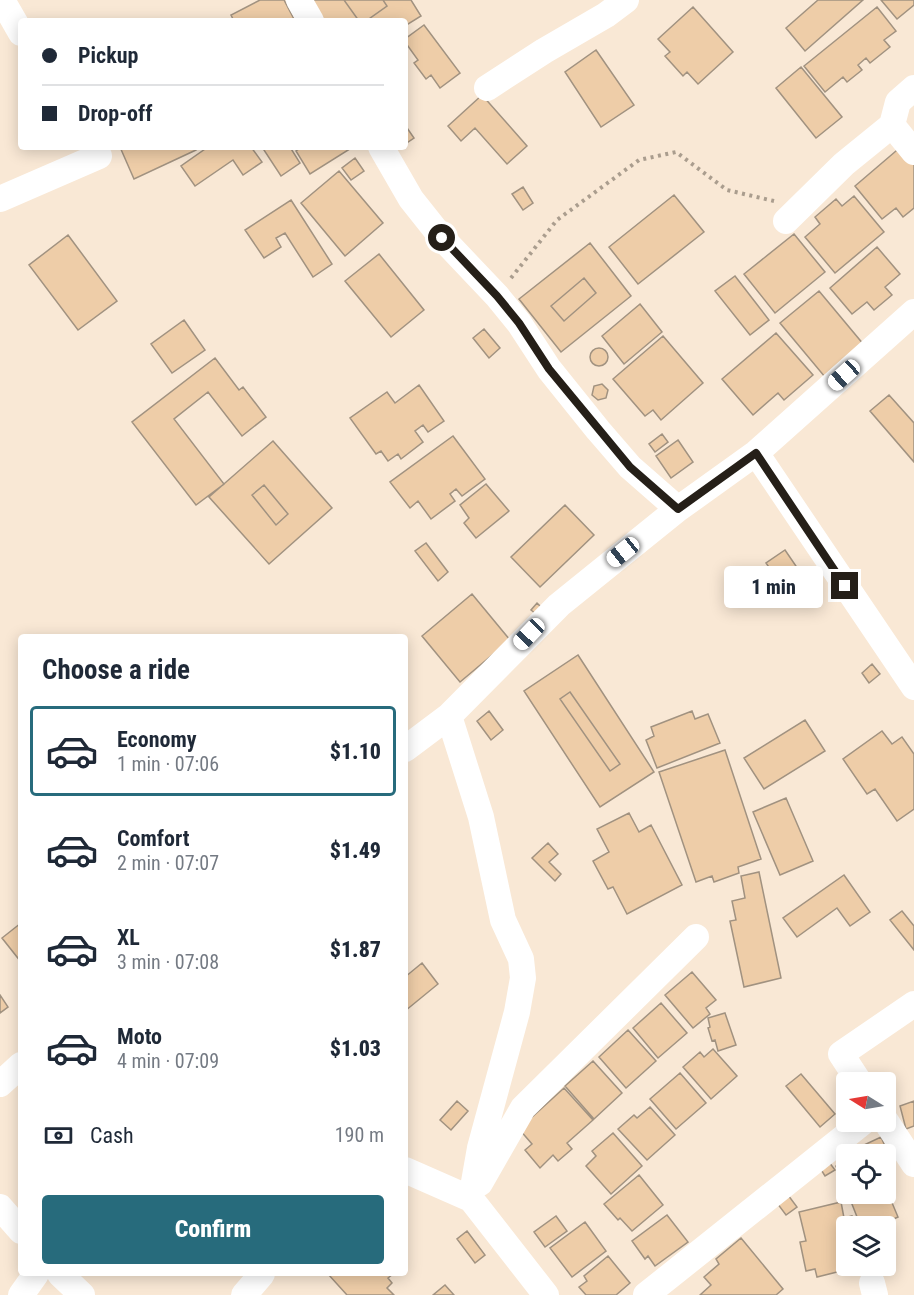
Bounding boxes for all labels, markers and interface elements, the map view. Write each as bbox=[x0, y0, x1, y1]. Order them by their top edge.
text: Pickup bbox=[78, 43, 138, 68]
text: Drop-off bbox=[78, 101, 152, 126]
route start bbox=[428, 224, 455, 251]
car bbox=[825, 356, 863, 394]
car bbox=[603, 534, 643, 570]
callout: 1 min bbox=[725, 565, 824, 607]
route end bbox=[831, 572, 858, 599]
text: 1 min bbox=[751, 575, 796, 599]
car bbox=[510, 615, 548, 653]
text: Choose a ride bbox=[42, 654, 190, 686]
icon: car bbox=[45, 724, 99, 778]
text: Economy bbox=[117, 727, 197, 752]
text: $1.10 bbox=[330, 739, 381, 764]
text: 1 min · 07:06 bbox=[117, 752, 219, 776]
icon: car bbox=[45, 823, 99, 877]
text: Comfort bbox=[117, 826, 190, 851]
text: $1.49 bbox=[330, 838, 381, 863]
text: 2 min · 07:07 bbox=[117, 851, 219, 875]
icon: car bbox=[45, 922, 99, 976]
text: XL bbox=[117, 925, 140, 950]
text: $1.87 bbox=[330, 937, 381, 962]
text: 3 min · 07:08 bbox=[117, 950, 219, 974]
icon: car bbox=[45, 1021, 99, 1075]
text: Moto bbox=[117, 1024, 162, 1049]
text: $1.03 bbox=[330, 1036, 381, 1061]
text: 4 min · 07:09 bbox=[117, 1049, 219, 1073]
north arrow bbox=[836, 1072, 896, 1132]
map controls bbox=[836, 1072, 896, 1276]
icon: cash bbox=[42, 1119, 75, 1152]
text: Cash bbox=[90, 1123, 134, 1148]
text: 190 m bbox=[335, 1123, 384, 1147]
button: locate bbox=[836, 1144, 896, 1204]
button: Confirm bbox=[42, 1195, 384, 1264]
button: layers bbox=[836, 1216, 896, 1276]

